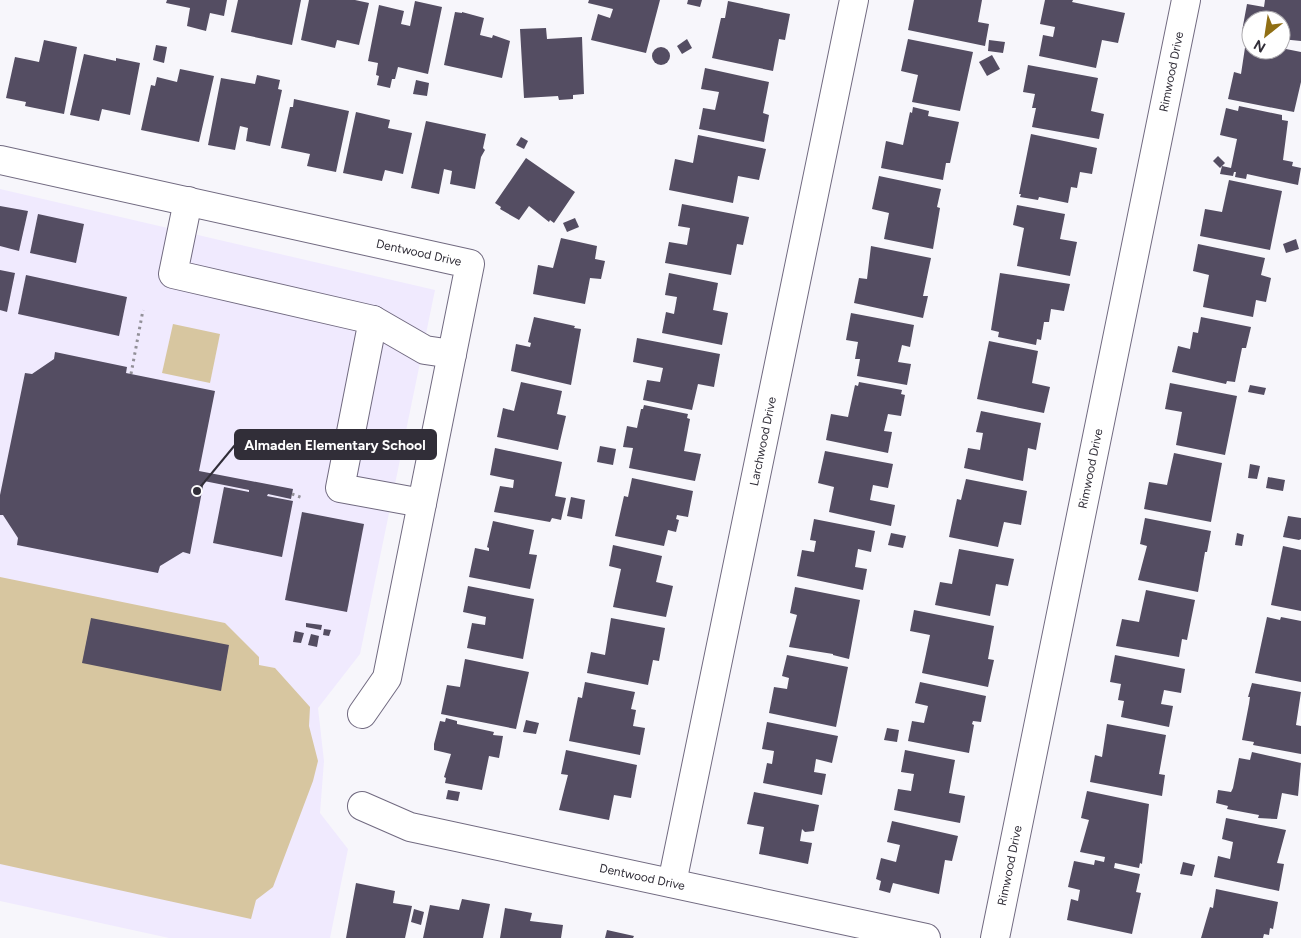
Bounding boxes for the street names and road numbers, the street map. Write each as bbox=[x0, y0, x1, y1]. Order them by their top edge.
street label: Rimwood Drive bbox=[1156, 30, 1186, 113]
street label: Dentwood Drive bbox=[375, 236, 463, 269]
street label: Larchwood Drive bbox=[747, 395, 779, 487]
street label: Rimwood Drive bbox=[1076, 427, 1106, 510]
street label: Rimwood Drive bbox=[995, 824, 1025, 907]
street label: Dentwood Drive bbox=[598, 861, 687, 893]

